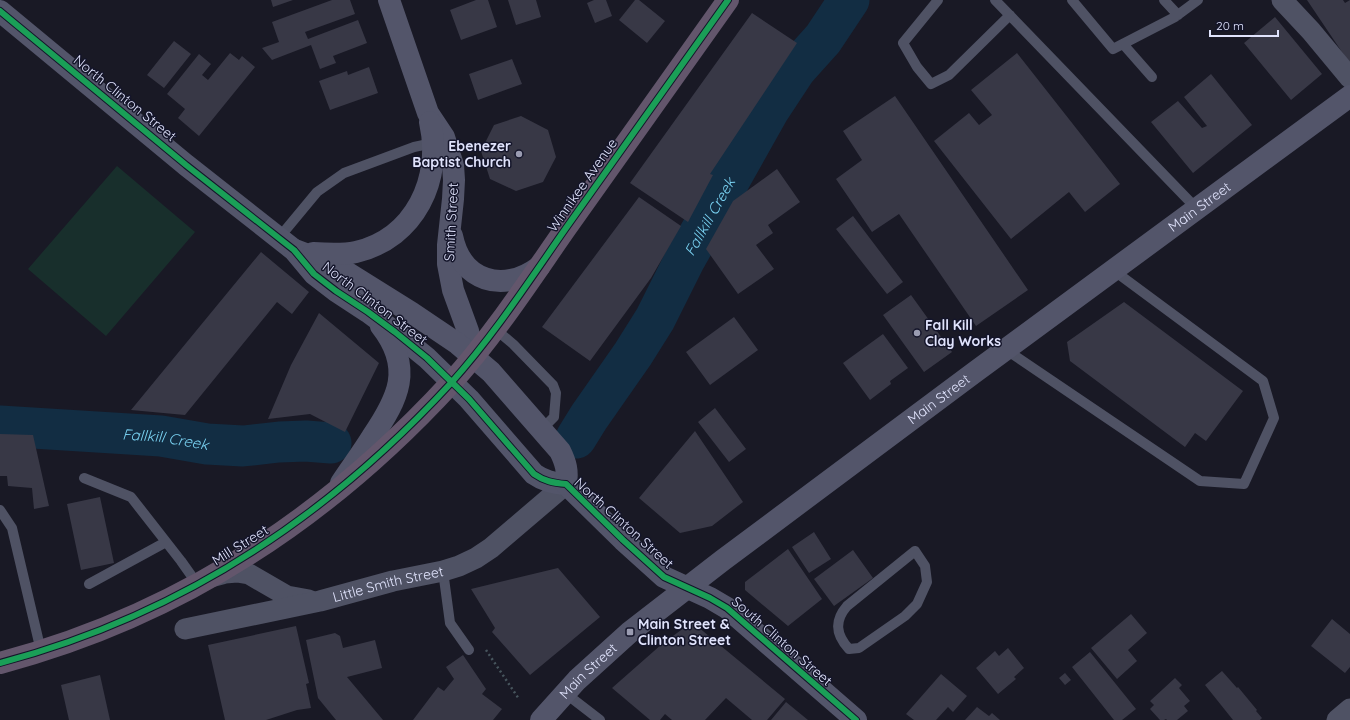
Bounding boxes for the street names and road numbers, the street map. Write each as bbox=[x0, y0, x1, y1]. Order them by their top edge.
street label: North Clinton Street bbox=[70, 51, 180, 145]
street label: Winnikee Avenue bbox=[543, 135, 621, 235]
street label: Main Street bbox=[1165, 178, 1234, 236]
street label: Smith Street bbox=[440, 182, 462, 262]
street label: North Clinton Street bbox=[319, 257, 431, 349]
street label: Main Street bbox=[904, 370, 974, 428]
street label: North Clinton Street bbox=[571, 474, 678, 572]
street label: Mill Street bbox=[208, 521, 272, 569]
street label: Little Smith Street bbox=[331, 562, 445, 606]
street label: South Clinton Street bbox=[728, 592, 836, 690]
street label: Main Street bbox=[555, 639, 621, 703]

